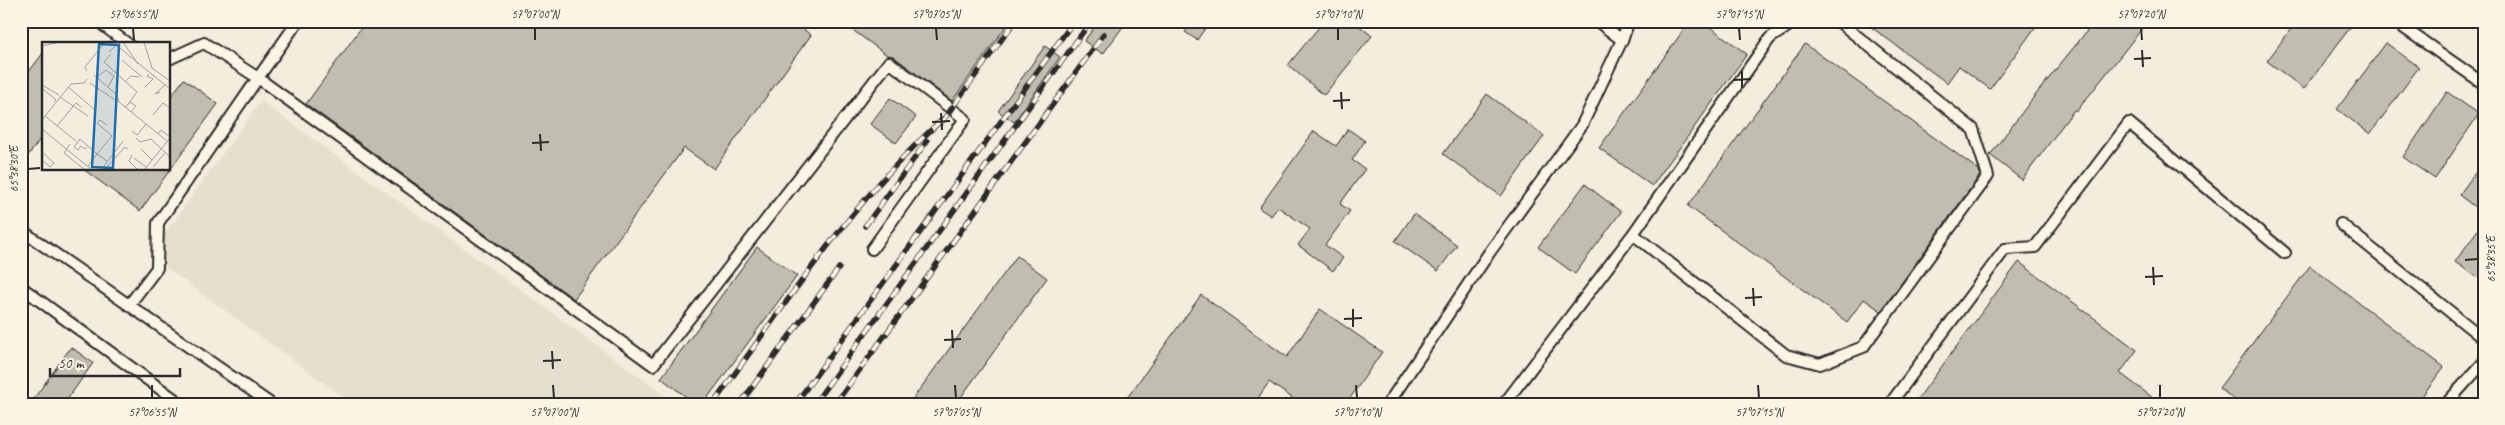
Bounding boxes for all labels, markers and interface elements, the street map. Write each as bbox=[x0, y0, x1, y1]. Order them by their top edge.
text: 57°06'55"N bbox=[109, 6, 158, 22]
text: 57°07'00"N bbox=[511, 6, 560, 22]
text: 57°07'05"N bbox=[912, 6, 961, 22]
text: 57°07'10"N bbox=[1314, 6, 1363, 22]
text: 57°07'15"N bbox=[1715, 6, 1764, 22]
text: 57°07'20"N bbox=[2117, 6, 2166, 22]
inset map bbox=[42, 42, 170, 170]
text: 65°38'30"E bbox=[6, 144, 22, 192]
text: 65°38'35"E bbox=[2483, 234, 2499, 282]
scale bar bbox=[50, 345, 180, 377]
text: 50 m bbox=[58, 354, 85, 373]
text: 57°06'55"N bbox=[128, 404, 177, 420]
text: 57°07'00"N bbox=[530, 404, 579, 420]
text: 57°07'05"N bbox=[932, 404, 981, 420]
text: 57°07'10"N bbox=[1333, 404, 1382, 420]
text: 57°07'15"N bbox=[1735, 404, 1784, 420]
text: 57°07'20"N bbox=[2136, 404, 2185, 420]

